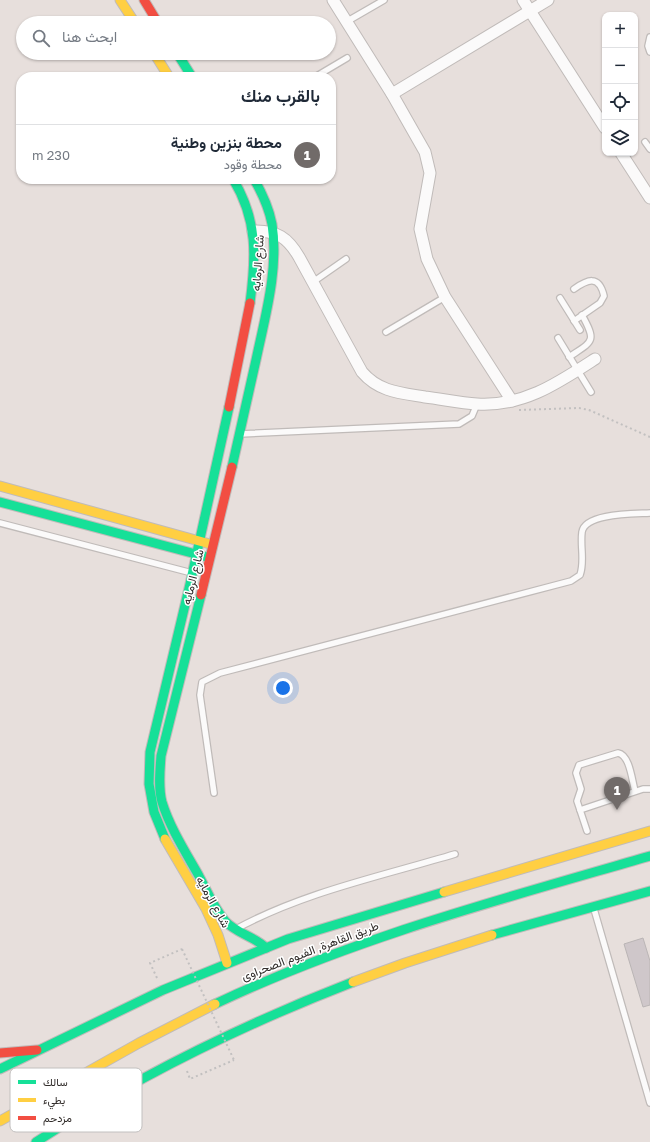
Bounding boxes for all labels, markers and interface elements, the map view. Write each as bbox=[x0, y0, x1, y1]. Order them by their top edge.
map controls bbox=[602, 12, 638, 156]
button: + bbox=[602, 12, 638, 48]
search box bbox=[16, 16, 336, 60]
icon: search bbox=[30, 27, 52, 49]
text: ابحث هنا bbox=[62, 27, 117, 45]
button: − bbox=[602, 48, 638, 84]
button: locate bbox=[602, 84, 638, 120]
text: بالقرب منك bbox=[241, 85, 320, 106]
button: layers bbox=[602, 120, 638, 156]
text: محطة بنزين وطنية bbox=[171, 133, 282, 151]
text: 230 m bbox=[32, 147, 70, 163]
text: 1 bbox=[304, 147, 310, 163]
text: محطة وقود bbox=[224, 156, 282, 172]
street label: شارع الرمايه bbox=[248, 234, 269, 292]
street label: شارع الرمايه bbox=[178, 548, 209, 607]
your location bbox=[273, 678, 293, 698]
pin: 1 bbox=[604, 777, 630, 810]
street label: شارع الرمايه bbox=[191, 873, 234, 931]
street label: طريق القاهرة, الفيوم الصحراوى bbox=[239, 917, 381, 985]
legend bbox=[10, 1068, 142, 1132]
text: سالك bbox=[43, 1075, 68, 1088]
text: بطيء bbox=[43, 1093, 65, 1110]
text: مزدحم bbox=[43, 1111, 72, 1126]

